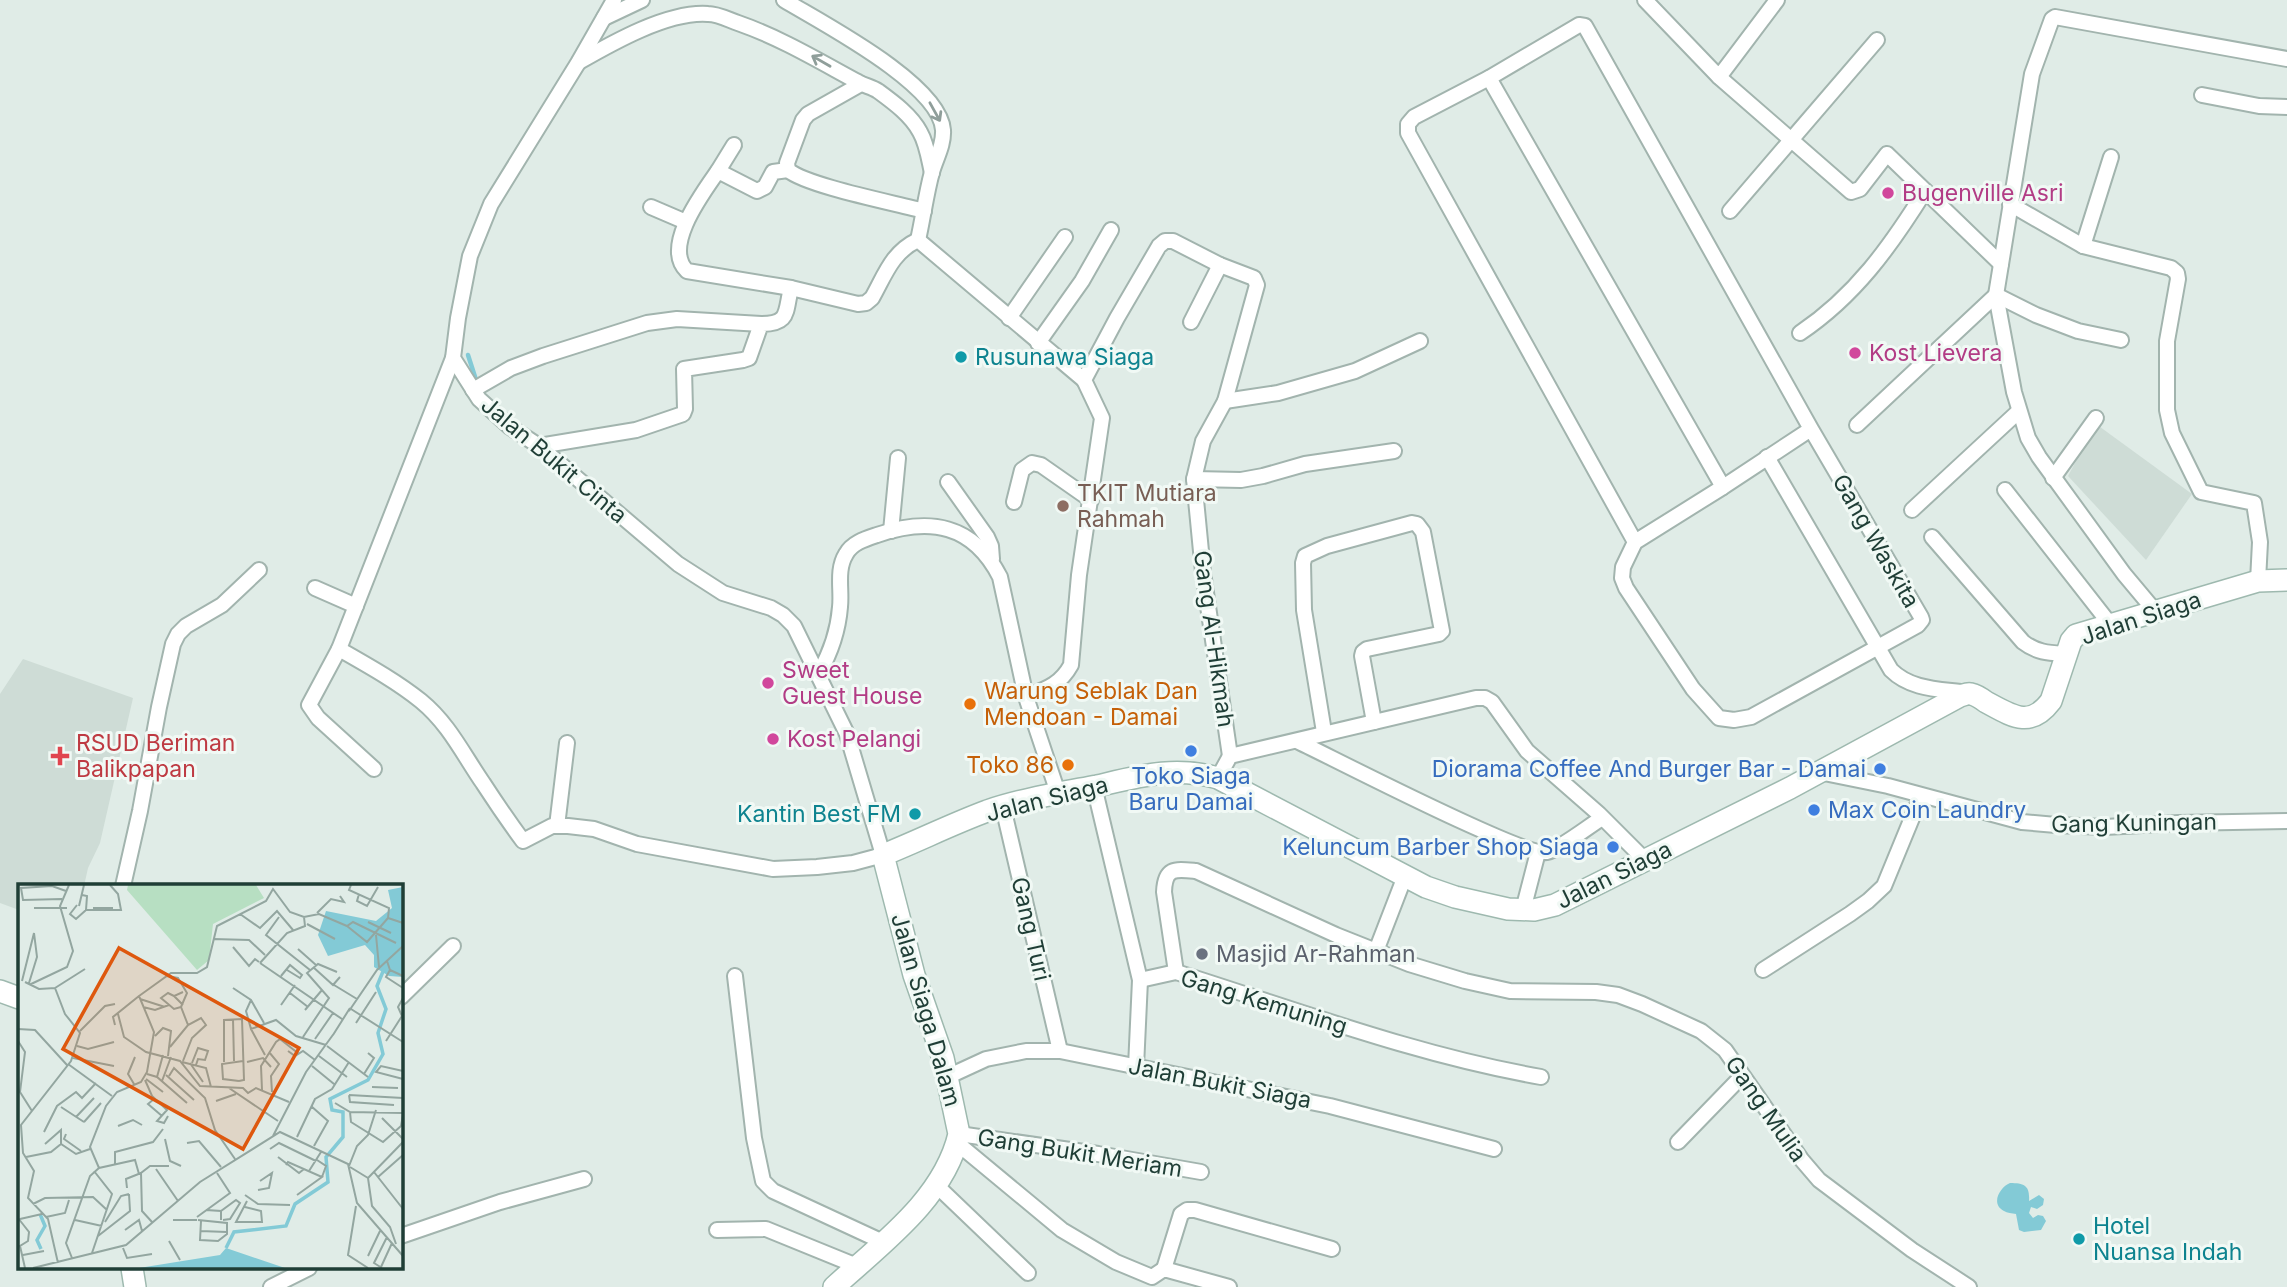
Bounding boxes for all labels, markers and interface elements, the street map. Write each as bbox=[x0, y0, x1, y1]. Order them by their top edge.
one-way arrow bbox=[812, 53, 832, 67]
one-way arrow bbox=[929, 101, 943, 122]
place label: Bugenville Asri bbox=[1902, 179, 2064, 207]
marker: Bugenville Asri bbox=[1880, 185, 1896, 201]
place label: Kost Lievera bbox=[1869, 339, 2002, 367]
place label: Rusunawa Siaga bbox=[975, 343, 1154, 371]
marker: Kost Lievera bbox=[1847, 345, 1863, 361]
marker: Rusunawa Siaga bbox=[953, 349, 969, 365]
street label: Jalan Bukit Cinta bbox=[475, 391, 633, 529]
street label: Gang Waskita bbox=[1826, 469, 1926, 613]
place label: TKIT Mutiara Rahmah bbox=[1077, 479, 1217, 533]
marker: TKIT Mutiara Rahmah bbox=[1055, 498, 1071, 514]
street label: Gang Al-Hikmah bbox=[1188, 549, 1240, 729]
street label: Jalan Siaga bbox=[2077, 585, 2205, 651]
place label: Sweet Guest House bbox=[782, 656, 922, 710]
marker: Sweet Guest House bbox=[760, 675, 776, 691]
place label: Warung Seblak Dan Mendoan - Damai bbox=[984, 677, 1198, 731]
marker: Warung Seblak Dan Mendoan - Damai bbox=[962, 696, 978, 712]
place label: Kost Pelangi bbox=[787, 725, 921, 753]
place label: RSUD Beriman Balikpapan bbox=[76, 729, 235, 783]
marker: Kost Pelangi bbox=[765, 731, 781, 747]
marker: Toko Siaga Baru Damai bbox=[1183, 743, 1199, 759]
marker: RSUD Beriman Balikpapan bbox=[50, 746, 70, 766]
place label: Toko 86 bbox=[966, 751, 1054, 779]
place label: Diorama Coffee And Burger Bar - Damai bbox=[1432, 755, 1866, 783]
marker: Toko 86 bbox=[1060, 757, 1076, 773]
marker: Diorama Coffee And Burger Bar - Damai bbox=[1872, 761, 1888, 777]
place label: Toko Siaga Baru Damai bbox=[1129, 762, 1253, 816]
street label: Jalan Siaga bbox=[983, 770, 1111, 828]
place label: Max Coin Laundry bbox=[1828, 796, 2026, 824]
place label: Kantin Best FM bbox=[737, 800, 901, 828]
marker: Max Coin Laundry bbox=[1806, 802, 1822, 818]
marker: Kantin Best FM bbox=[907, 806, 923, 822]
street label: Gang Kuningan bbox=[2051, 808, 2217, 838]
place label: Keluncum Barber Shop Siaga bbox=[1282, 833, 1599, 861]
street label: Jalan Siaga bbox=[1552, 835, 1676, 915]
marker: Keluncum Barber Shop Siaga bbox=[1605, 839, 1621, 855]
street label: Gang Turi bbox=[1005, 874, 1057, 984]
inset map bbox=[18, 884, 402, 1270]
street label: Jalan Siaga Dalam bbox=[885, 910, 967, 1110]
place label: Masjid Ar-Rahman bbox=[1216, 940, 1416, 968]
marker: Masjid Ar-Rahman bbox=[1194, 946, 1210, 962]
street label: Gang Kemuning bbox=[1177, 963, 1351, 1041]
street label: Gang Mulia bbox=[1719, 1051, 1813, 1167]
street label: Jalan Bukit Siaga bbox=[1126, 1052, 1314, 1114]
street label: Gang Bukit Meriam bbox=[976, 1123, 1184, 1183]
place label: Hotel Nuansa Indah bbox=[2093, 1212, 2242, 1266]
marker: Hotel Nuansa Indah bbox=[2071, 1231, 2087, 1247]

